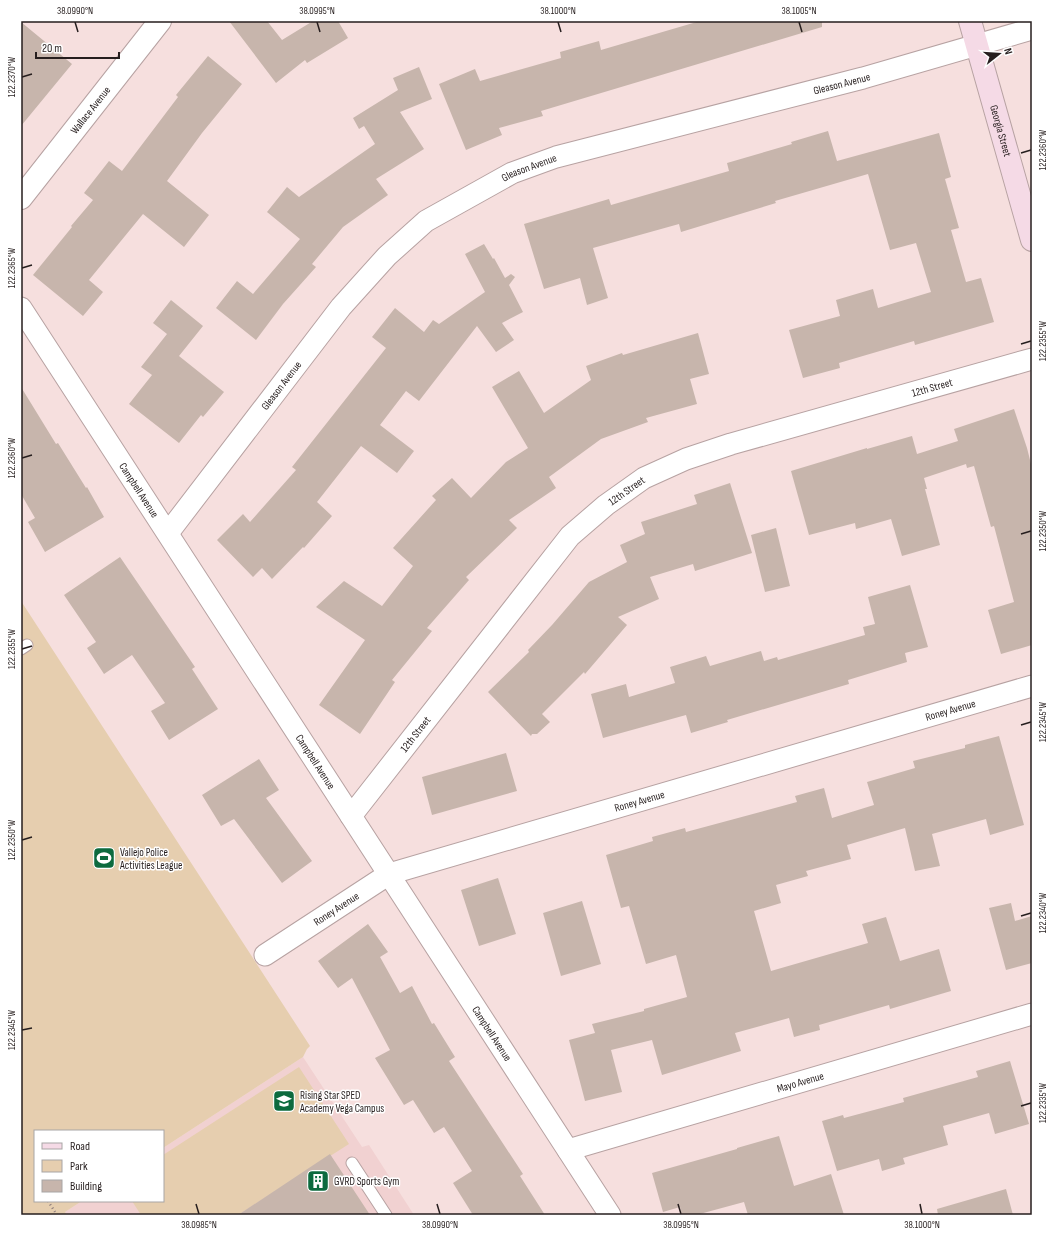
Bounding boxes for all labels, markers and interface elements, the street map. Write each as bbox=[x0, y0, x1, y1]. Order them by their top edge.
text: 38.0990°N bbox=[57, 5, 93, 17]
text: 38.0995°N bbox=[299, 5, 335, 17]
text: 38.1000°N bbox=[540, 5, 576, 17]
text: 38.1005°N bbox=[781, 5, 817, 17]
scale bar bbox=[36, 34, 119, 60]
north arrow bbox=[979, 34, 1019, 74]
text: 20 m bbox=[42, 41, 62, 56]
text: N bbox=[1001, 47, 1015, 56]
text: 122.2370°W bbox=[6, 56, 18, 97]
street label: Gleason Avenue bbox=[812, 70, 872, 97]
street label: Wallace Avenue bbox=[67, 83, 113, 136]
street label: Georgia Street bbox=[988, 103, 1015, 159]
text: 122.2360°W bbox=[1037, 129, 1049, 170]
street label: Gleason Avenue bbox=[499, 151, 558, 184]
text: 122.2365°W bbox=[6, 247, 18, 288]
text: 122.2355°W bbox=[1037, 321, 1049, 361]
street label: Gleason Avenue bbox=[258, 358, 304, 412]
street label: 12th Street bbox=[910, 375, 954, 399]
text: 122.2360°W bbox=[6, 437, 18, 478]
street label: Campbell Avenue bbox=[117, 460, 162, 520]
street label: 12th Street bbox=[606, 473, 648, 508]
text: 122.2350°W bbox=[1037, 510, 1049, 551]
text: 122.2355°W bbox=[6, 629, 18, 669]
street label: Roney Avenue bbox=[924, 696, 977, 723]
text: 122.2345°W bbox=[1037, 701, 1049, 742]
street label: 12th Street bbox=[397, 713, 433, 754]
street label: Campbell Avenue bbox=[293, 732, 338, 792]
street label: Roney Avenue bbox=[613, 787, 666, 814]
text: 122.2350°W bbox=[6, 819, 18, 860]
sports icon: Vallejo Police Activities League bbox=[91, 845, 117, 871]
place label: Vallejo Police Activities League bbox=[119, 846, 182, 872]
street label: Roney Avenue bbox=[311, 889, 361, 928]
text: 122.2340°W bbox=[1037, 892, 1049, 933]
street label: Campbell Avenue bbox=[470, 1004, 515, 1063]
text: 122.2345°W bbox=[6, 1009, 18, 1050]
street label: Mayo Avenue bbox=[775, 1069, 825, 1095]
text: 122.2335°W bbox=[1037, 1082, 1049, 1123]
school or university icon: Rising Star SPED Academy Vega Campus bbox=[271, 1088, 297, 1114]
place label: Rising Star SPED Academy Vega Campus bbox=[299, 1089, 384, 1115]
legend bbox=[34, 1130, 164, 1202]
text: Road bbox=[70, 1139, 90, 1154]
text: Park bbox=[70, 1159, 88, 1174]
building icon: GVRD Sports Gym bbox=[305, 1168, 331, 1194]
place label: GVRD Sports Gym bbox=[334, 1175, 399, 1188]
text: Building bbox=[70, 1179, 102, 1194]
text: 38.0985°N bbox=[181, 1219, 217, 1231]
text: 38.0990°N bbox=[422, 1219, 458, 1231]
text: 38.0995°N bbox=[663, 1219, 699, 1231]
text: 38.1000°N bbox=[904, 1219, 940, 1231]

